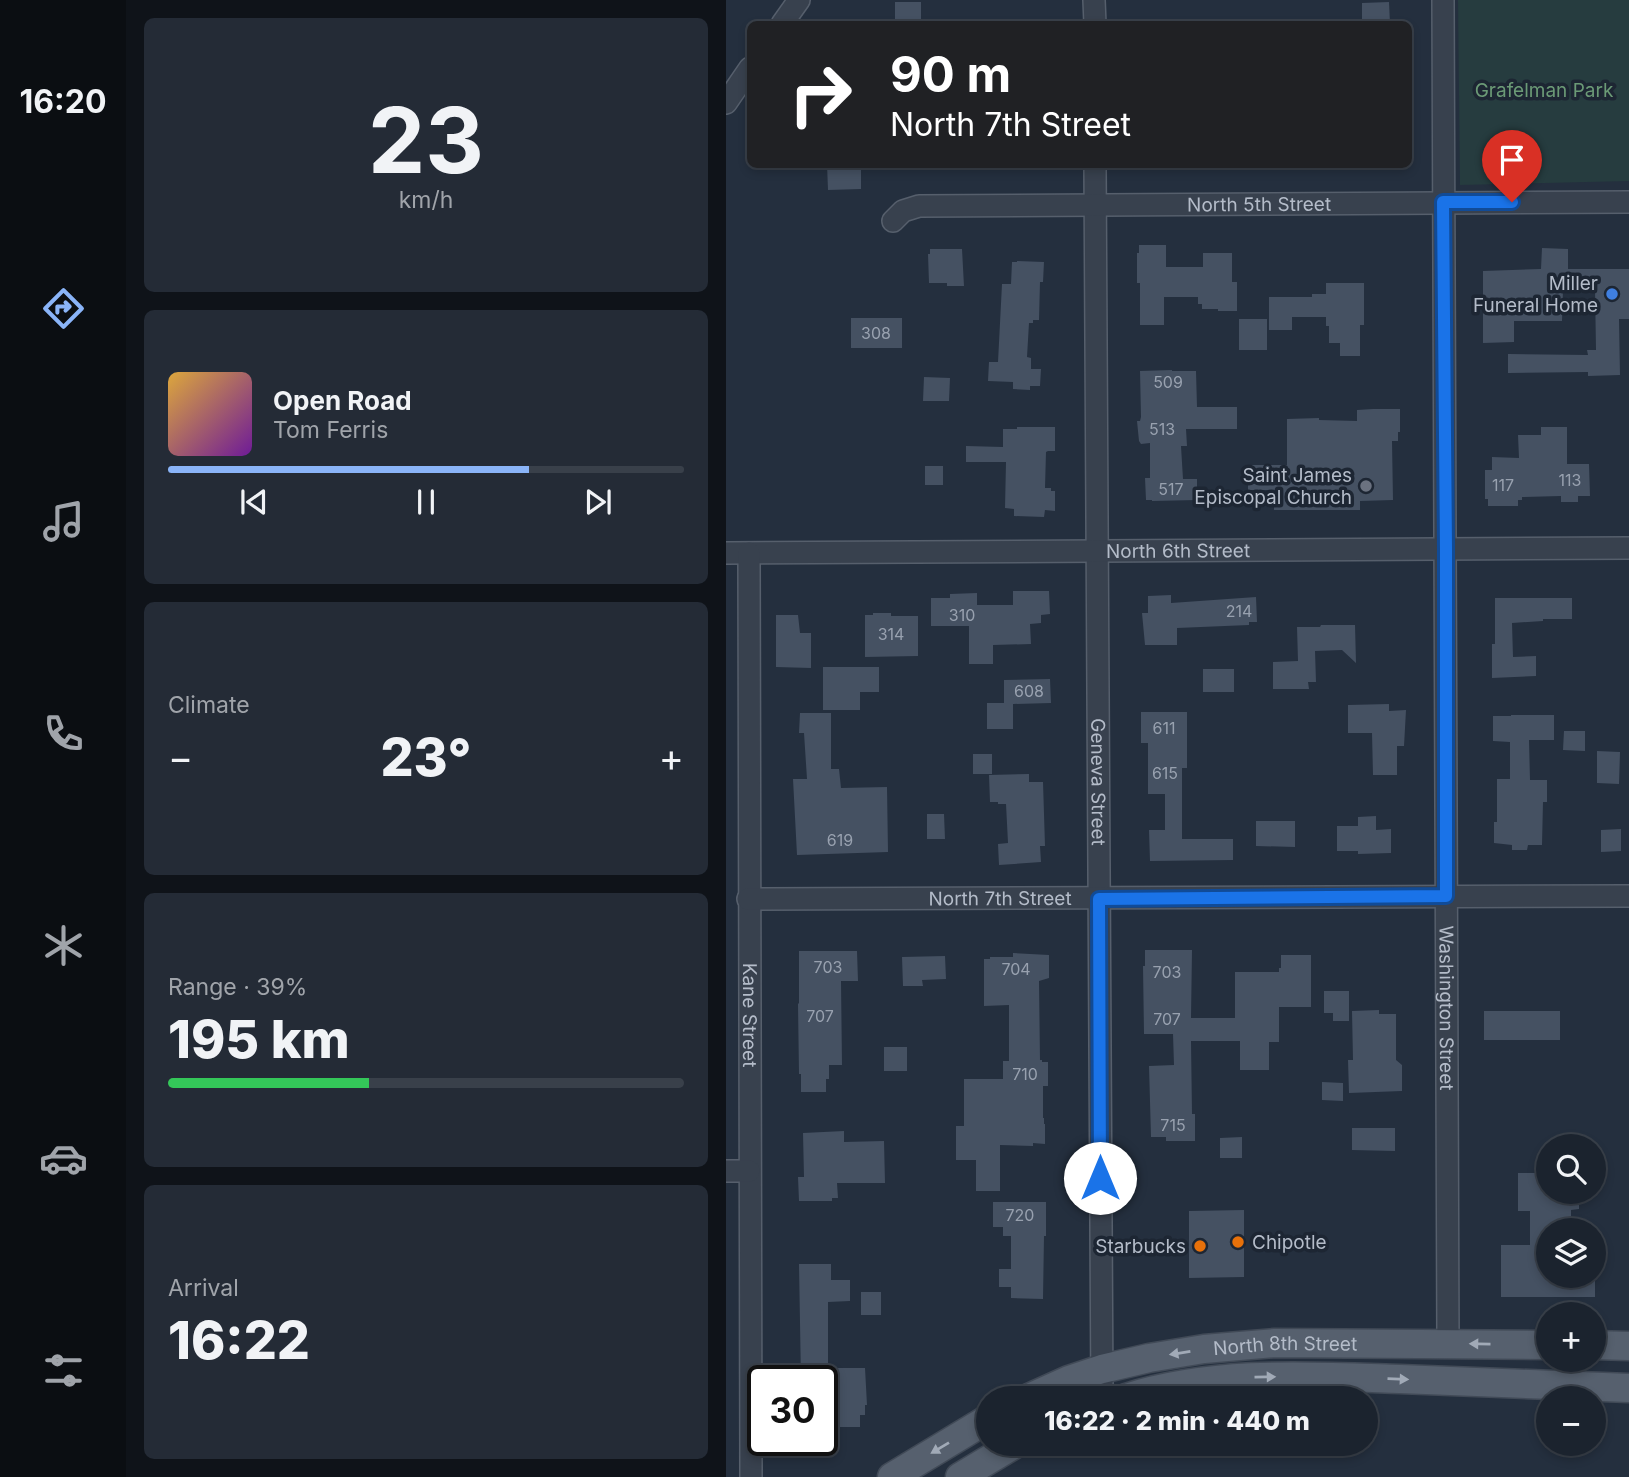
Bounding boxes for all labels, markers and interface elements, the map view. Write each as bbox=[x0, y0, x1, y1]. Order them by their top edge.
text: 90 m bbox=[890, 45, 1011, 104]
icon: right bbox=[775, 49, 866, 140]
park label: Grafelman Park bbox=[1475, 79, 1614, 102]
text: 16:20 bbox=[20, 82, 107, 121]
text: 23 bbox=[368, 85, 484, 195]
text: North 7th Street bbox=[890, 105, 1131, 144]
pin bbox=[1482, 130, 1542, 202]
icon: arrive bbox=[1493, 141, 1531, 179]
text: km/h bbox=[399, 186, 453, 214]
street label: North 5th Street bbox=[1187, 193, 1331, 216]
place label: Miller Funeral Home bbox=[1473, 272, 1598, 317]
icon: directions bbox=[39, 284, 88, 333]
marker: Miller Funeral Home bbox=[1604, 286, 1620, 302]
house number: 308 bbox=[861, 323, 891, 343]
house number: 509 bbox=[1153, 372, 1183, 392]
text: Open Road bbox=[273, 385, 412, 416]
text: Tom Ferris bbox=[273, 416, 388, 444]
house number: 513 bbox=[1149, 419, 1175, 439]
place label: Saint James Episcopal Church bbox=[1194, 464, 1352, 509]
house number: 113 bbox=[1559, 470, 1581, 490]
house number: 117 bbox=[1492, 475, 1514, 495]
marker: Saint James Episcopal Church bbox=[1358, 478, 1374, 494]
house number: 517 bbox=[1158, 479, 1184, 499]
icon: previous bbox=[235, 483, 273, 521]
icon: pause bbox=[407, 483, 445, 521]
icon: next bbox=[579, 483, 617, 521]
icon: music bbox=[39, 497, 88, 546]
street label: North 6th Street bbox=[1106, 539, 1250, 563]
house number: 214 bbox=[1226, 601, 1252, 621]
house number: 310 bbox=[949, 605, 975, 625]
house number: 314 bbox=[878, 624, 904, 644]
house number: 608 bbox=[1014, 681, 1044, 701]
text: Climate bbox=[168, 691, 250, 719]
icon: phone bbox=[39, 709, 88, 758]
street label: Geneva Street bbox=[1086, 718, 1110, 846]
house number: 611 bbox=[1153, 718, 1175, 738]
text: 23° bbox=[380, 726, 472, 789]
text: − bbox=[168, 734, 193, 780]
text: + bbox=[659, 734, 684, 780]
house number: 615 bbox=[1152, 763, 1178, 783]
house number: 619 bbox=[827, 830, 853, 850]
street label: North 7th Street bbox=[928, 887, 1072, 910]
icon: climate bbox=[39, 921, 88, 970]
street label: Washington Street bbox=[1434, 926, 1458, 1090]
house number: 703 bbox=[814, 957, 842, 977]
house number: 704 bbox=[1001, 959, 1031, 979]
house number: 703 bbox=[1153, 962, 1181, 982]
street label: Kane Street bbox=[738, 963, 761, 1067]
text: Range · 39% bbox=[168, 973, 307, 1001]
house number: 707 bbox=[806, 1006, 834, 1026]
text: 195 km bbox=[168, 1008, 350, 1071]
house number: 707 bbox=[1153, 1009, 1181, 1029]
house number: 710 bbox=[1012, 1064, 1038, 1084]
house number: 715 bbox=[1160, 1115, 1186, 1135]
icon: car bbox=[39, 1134, 88, 1183]
map controls bbox=[1536, 1134, 1606, 1456]
button: search bbox=[1536, 1134, 1606, 1204]
position arrow bbox=[1063, 1141, 1137, 1215]
house number: 720 bbox=[1006, 1205, 1034, 1225]
button: layers bbox=[1536, 1218, 1606, 1288]
place label: Chipotle bbox=[1252, 1231, 1327, 1254]
marker: Chipotle bbox=[1230, 1234, 1246, 1250]
place label: Starbucks bbox=[1095, 1235, 1186, 1258]
marker: Starbucks bbox=[1192, 1238, 1208, 1254]
text: Arrival bbox=[168, 1274, 239, 1302]
button: + bbox=[1536, 1302, 1606, 1372]
text: 16:22 bbox=[168, 1309, 310, 1372]
street label: North 8th Street bbox=[1212, 1332, 1357, 1360]
one-way arrow bbox=[1469, 1338, 1491, 1349]
icon: filters bbox=[39, 1346, 88, 1395]
one-way arrow bbox=[1169, 1348, 1191, 1359]
speed limit sign: 30 bbox=[747, 1365, 838, 1456]
one-way arrow bbox=[1255, 1371, 1277, 1382]
one-way arrow bbox=[1387, 1374, 1409, 1385]
button: − bbox=[1536, 1386, 1606, 1456]
text: 16:22 · 2 min · 440 m bbox=[1044, 1405, 1310, 1436]
one-way arrow bbox=[931, 1442, 950, 1454]

